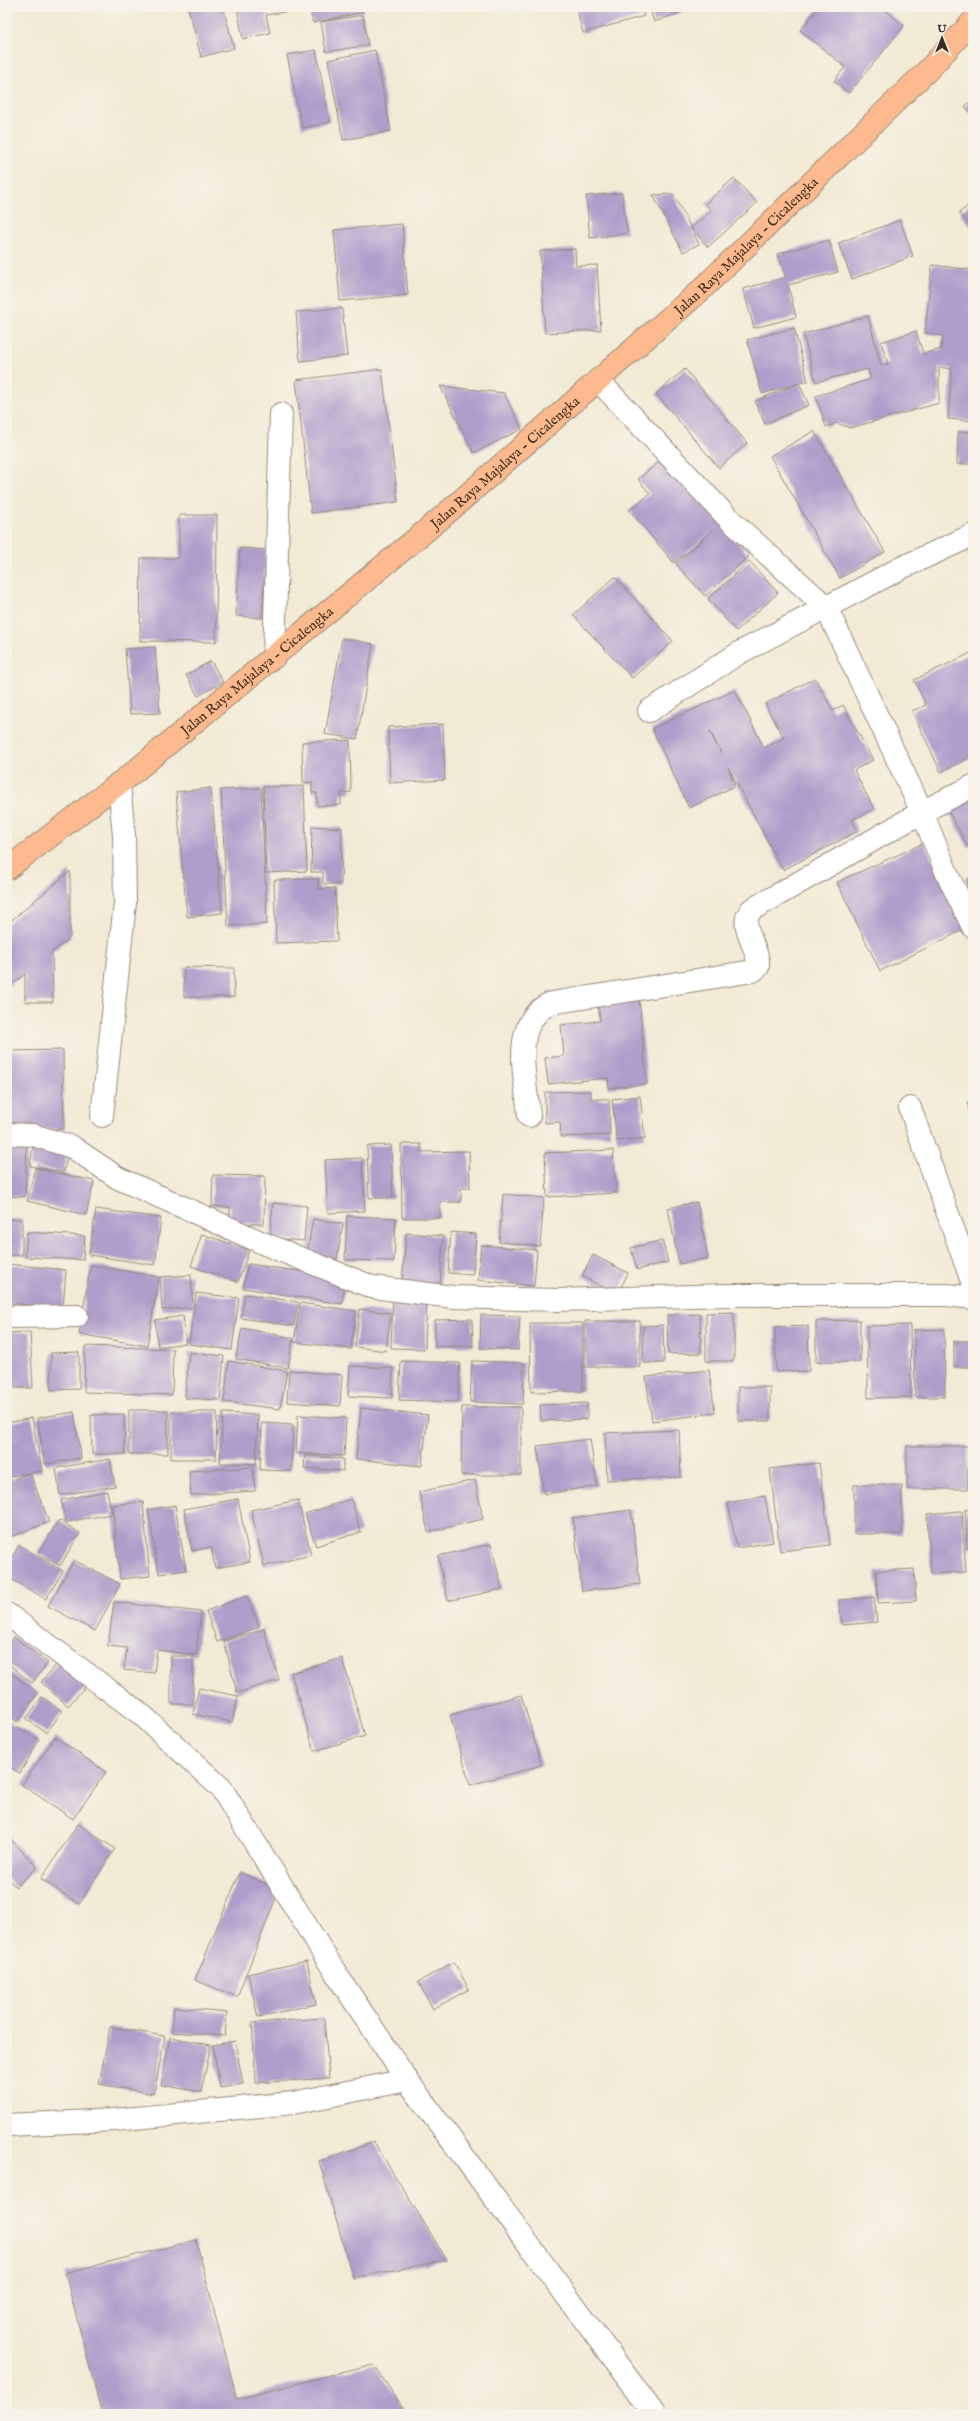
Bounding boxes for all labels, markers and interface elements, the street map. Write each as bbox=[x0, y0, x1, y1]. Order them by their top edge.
north arrow bbox=[922, 18, 962, 58]
text: U bbox=[936, 22, 947, 36]
street label: Jalan Raya Majalaya - Cicalengka bbox=[669, 173, 823, 321]
street label: Jalan Raya Majalaya - Cicalengka bbox=[425, 392, 584, 534]
street label: Jalan Raya Majalaya - Cicalengka bbox=[176, 602, 338, 741]

